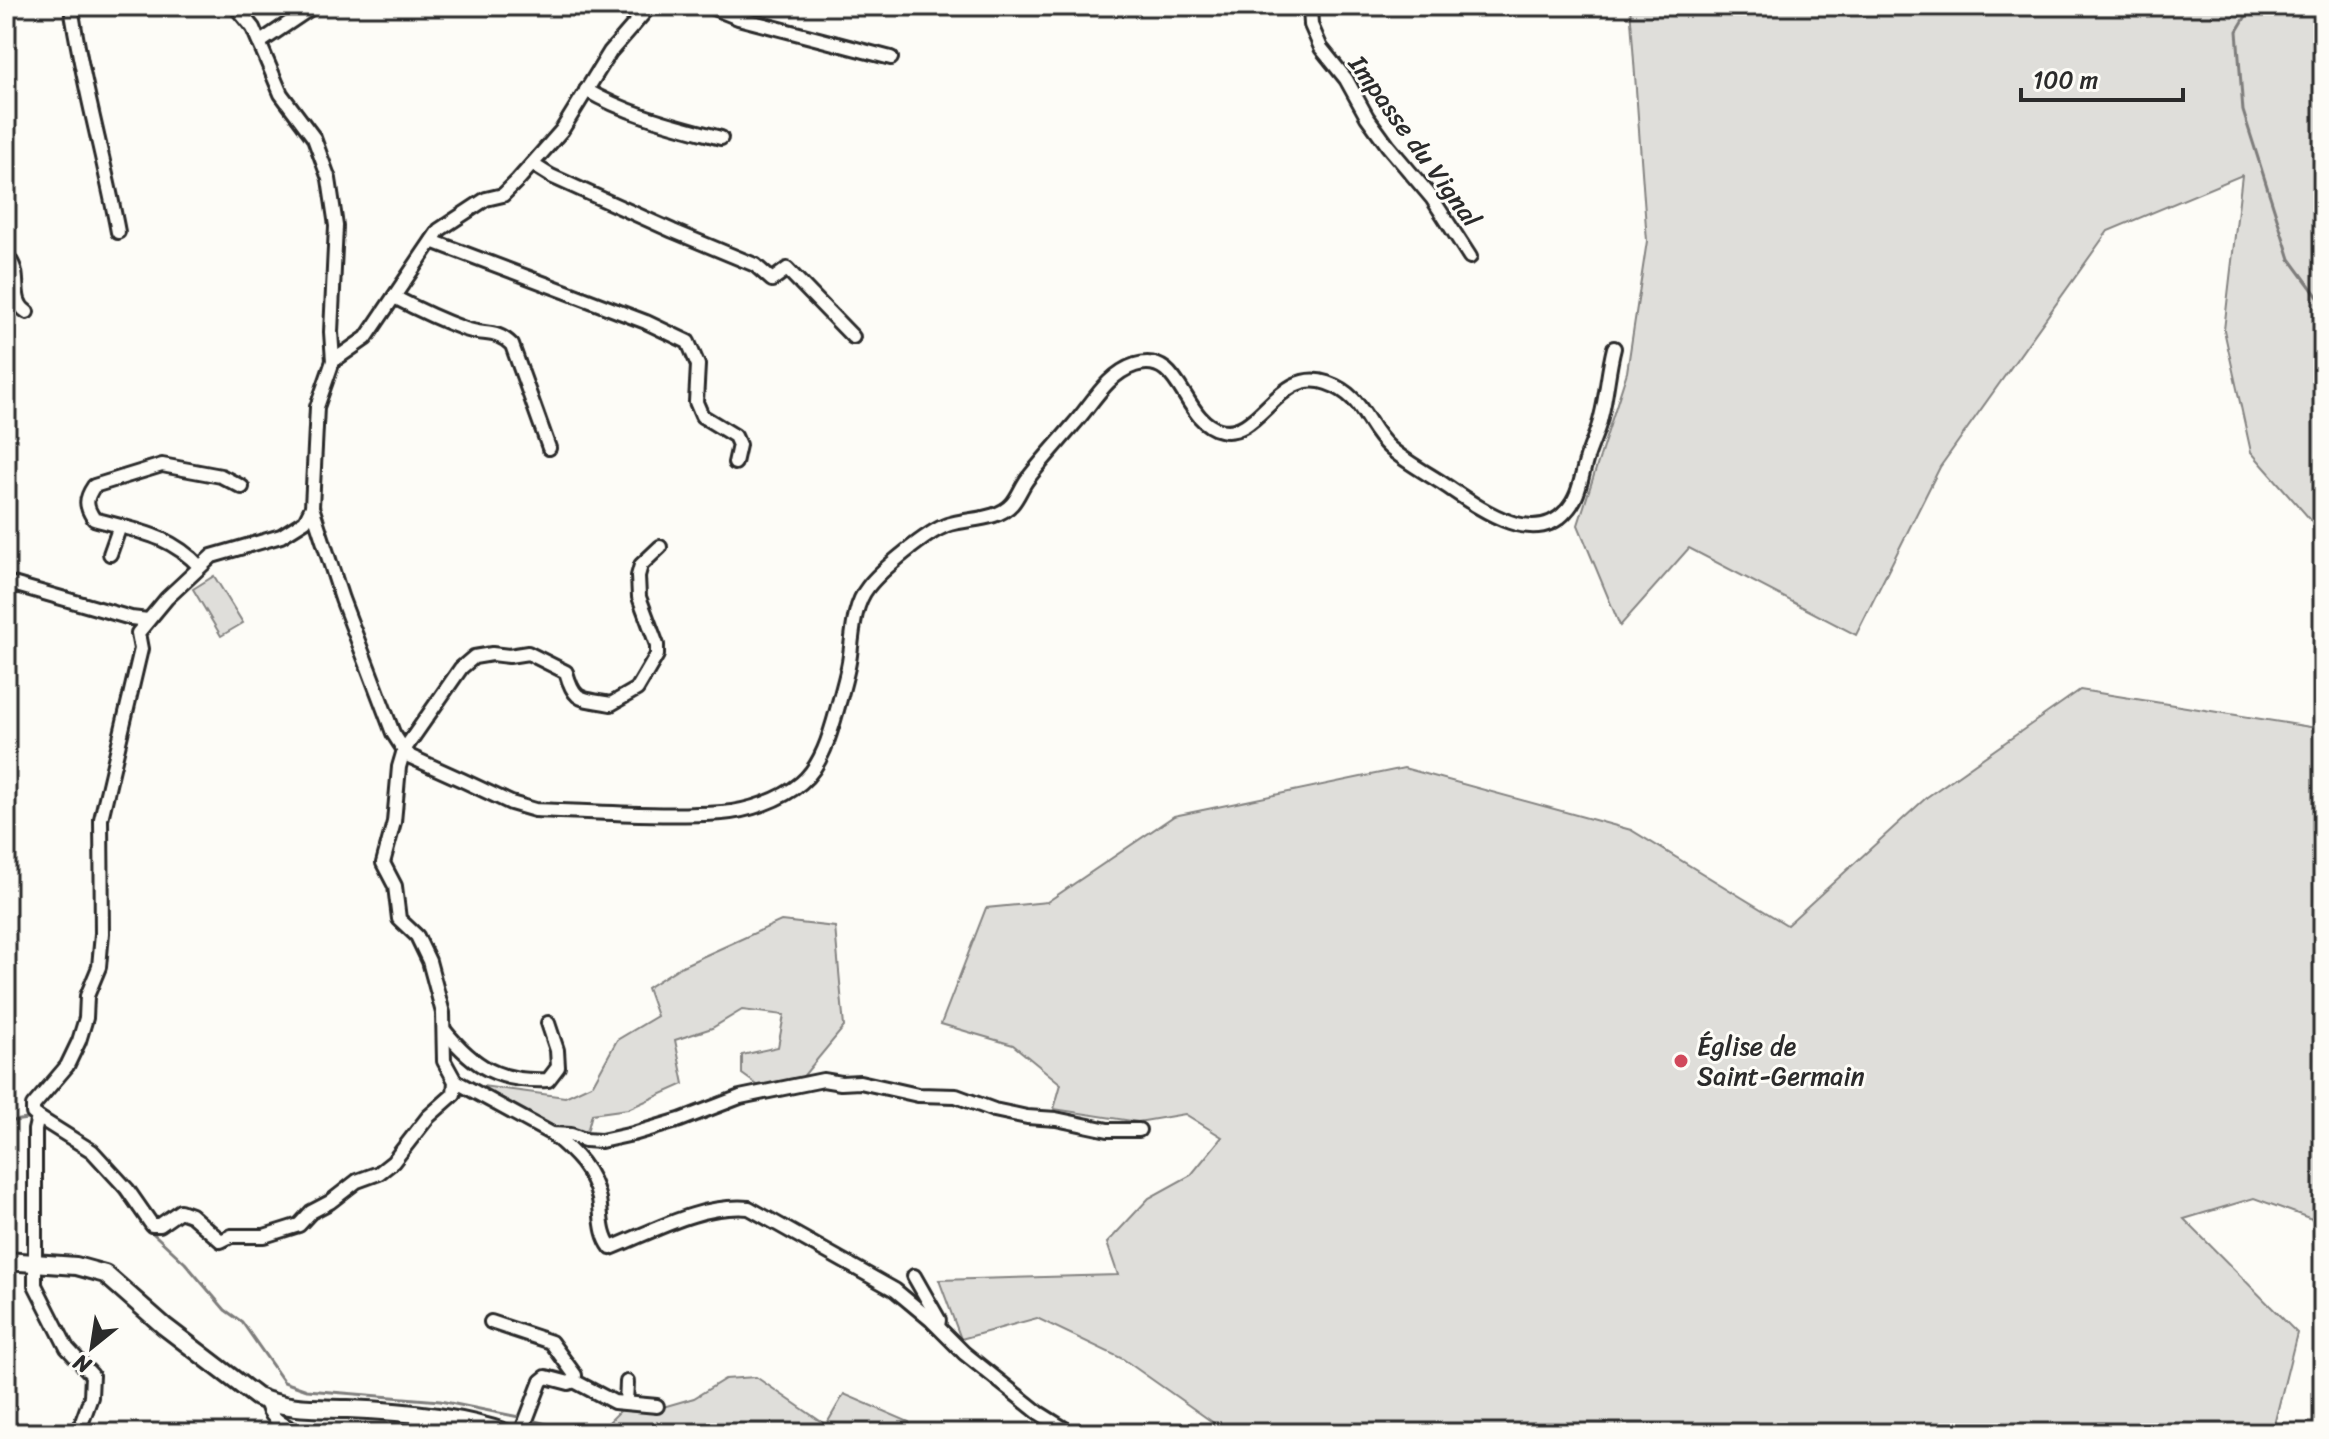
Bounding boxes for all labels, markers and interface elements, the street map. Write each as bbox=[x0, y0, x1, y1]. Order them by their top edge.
street label: Impasse du Vignal bbox=[1336, 44, 1494, 238]
scale bar bbox=[2021, 52, 2183, 102]
text: 100 m bbox=[2033, 59, 2098, 101]
place label: Église de Saint-Germain bbox=[1697, 1023, 1865, 1099]
marker: Église de Saint-Germain bbox=[1672, 1052, 1690, 1070]
north arrow bbox=[52, 1307, 132, 1387]
text: N bbox=[65, 1343, 99, 1385]

